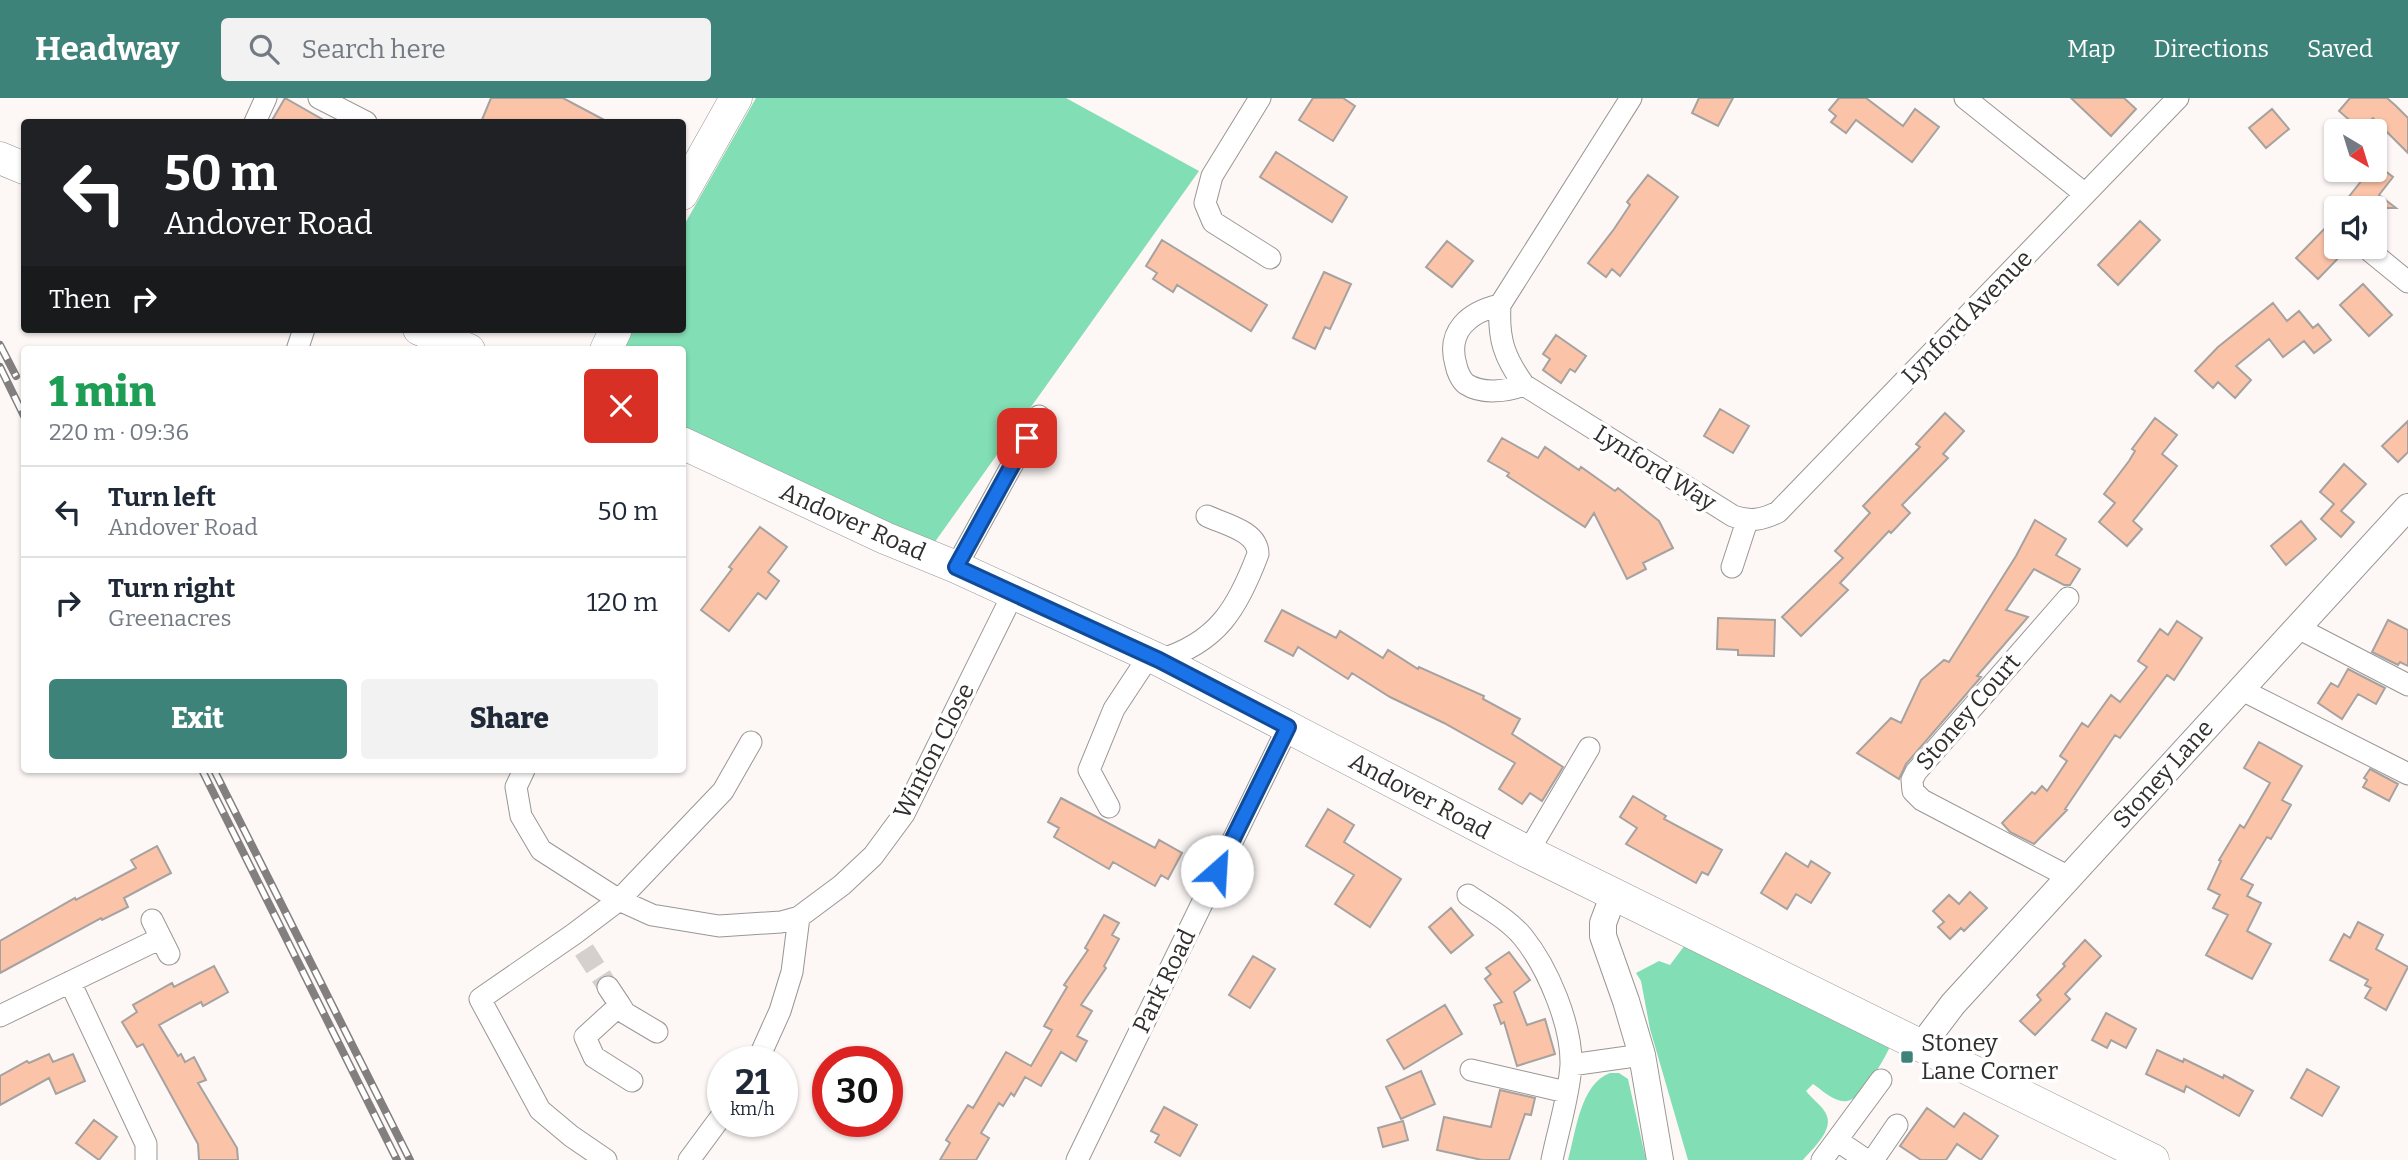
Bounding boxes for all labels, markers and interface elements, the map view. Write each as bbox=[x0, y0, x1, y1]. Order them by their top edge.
search box bbox=[221, 18, 711, 81]
text: Headway bbox=[35, 29, 179, 69]
icon: search bbox=[245, 30, 283, 68]
text: Search here bbox=[301, 34, 446, 65]
text: Map bbox=[2067, 35, 2116, 63]
text: Directions bbox=[2154, 35, 2269, 63]
text: Saved bbox=[2307, 35, 2373, 63]
north arrow bbox=[2324, 119, 2387, 182]
map controls bbox=[2324, 119, 2387, 259]
text: 50 m bbox=[164, 144, 277, 203]
icon: left bbox=[49, 147, 140, 238]
button: sound bbox=[2324, 196, 2387, 259]
text: Andover Road bbox=[164, 204, 373, 242]
street label: Lynford Avenue bbox=[1896, 244, 2038, 390]
icon: right bbox=[125, 280, 163, 318]
text: Then bbox=[49, 284, 111, 315]
text: 1 min bbox=[49, 367, 156, 417]
button: close bbox=[584, 369, 658, 443]
pin bbox=[997, 408, 1057, 468]
text: 220 m · 09:36 bbox=[49, 418, 189, 446]
icon: arrive bbox=[1008, 419, 1046, 457]
street label: Lynford Way bbox=[1589, 419, 1721, 517]
street label: Andover Road bbox=[776, 477, 930, 567]
text: Turn left bbox=[108, 482, 216, 513]
icon: left bbox=[49, 493, 87, 531]
text: 50 m bbox=[597, 496, 658, 527]
text: Andover Road bbox=[108, 513, 258, 541]
text: Turn right bbox=[108, 573, 235, 604]
icon: right bbox=[49, 584, 87, 622]
text: 120 m bbox=[587, 587, 658, 618]
text: Greenacres bbox=[108, 604, 232, 632]
street label: Stoney Court bbox=[1910, 648, 2026, 776]
button: Exit bbox=[49, 679, 347, 759]
button: Share bbox=[361, 679, 658, 759]
street label: Winton Close bbox=[888, 679, 980, 823]
street label: Stoney Lane bbox=[2107, 714, 2219, 834]
street label: Andover Road bbox=[1344, 747, 1496, 845]
position arrow bbox=[1180, 834, 1254, 908]
street label: Park Road bbox=[1127, 925, 1201, 1037]
place label: Stoney Lane Corner bbox=[1921, 1029, 2058, 1085]
speed limit sign: 30 bbox=[812, 1046, 903, 1137]
marker: Stoney Lane Corner bbox=[1899, 1049, 1915, 1065]
text: 21 bbox=[735, 1061, 770, 1103]
text: km/h bbox=[730, 1098, 775, 1120]

